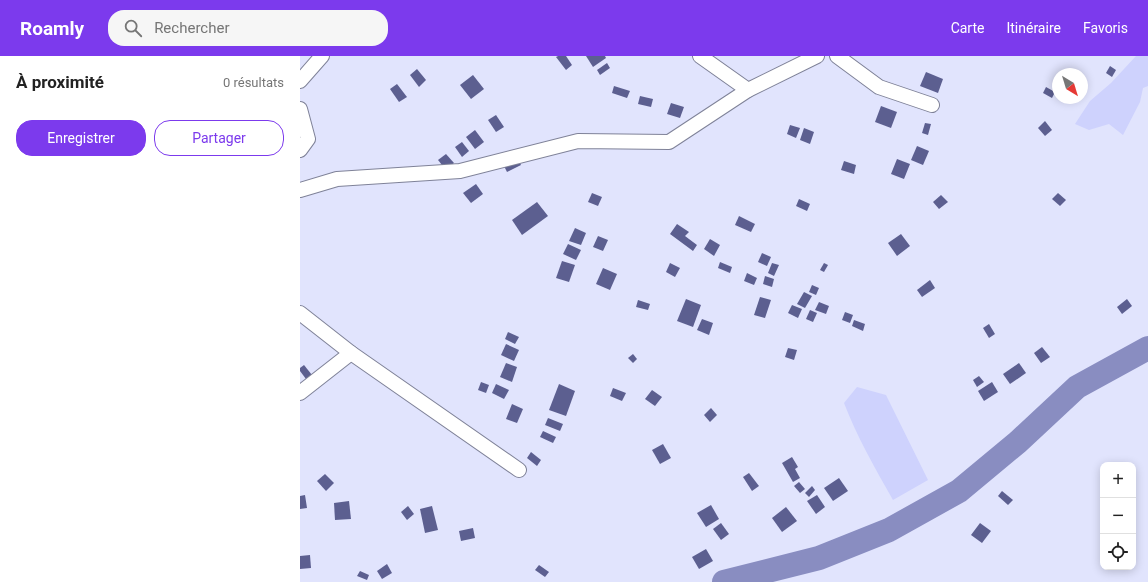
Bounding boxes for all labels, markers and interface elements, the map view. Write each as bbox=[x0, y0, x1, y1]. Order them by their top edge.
search box bbox=[108, 10, 388, 46]
text: Roamly bbox=[20, 17, 84, 40]
icon: search bbox=[122, 17, 144, 39]
text: Rechercher bbox=[154, 19, 229, 37]
text: Carte bbox=[951, 20, 984, 36]
text: Itinéraire bbox=[1006, 20, 1061, 36]
text: Favoris bbox=[1083, 20, 1128, 36]
north arrow bbox=[1052, 68, 1088, 104]
text: À proximité bbox=[16, 72, 104, 92]
text: 0 résultats bbox=[223, 75, 284, 90]
button: Enregistrer bbox=[16, 120, 146, 156]
button: Partager bbox=[154, 120, 284, 156]
map controls bbox=[1100, 462, 1136, 570]
button: + bbox=[1100, 462, 1136, 498]
button: − bbox=[1100, 498, 1136, 534]
button: locate bbox=[1100, 534, 1136, 570]

